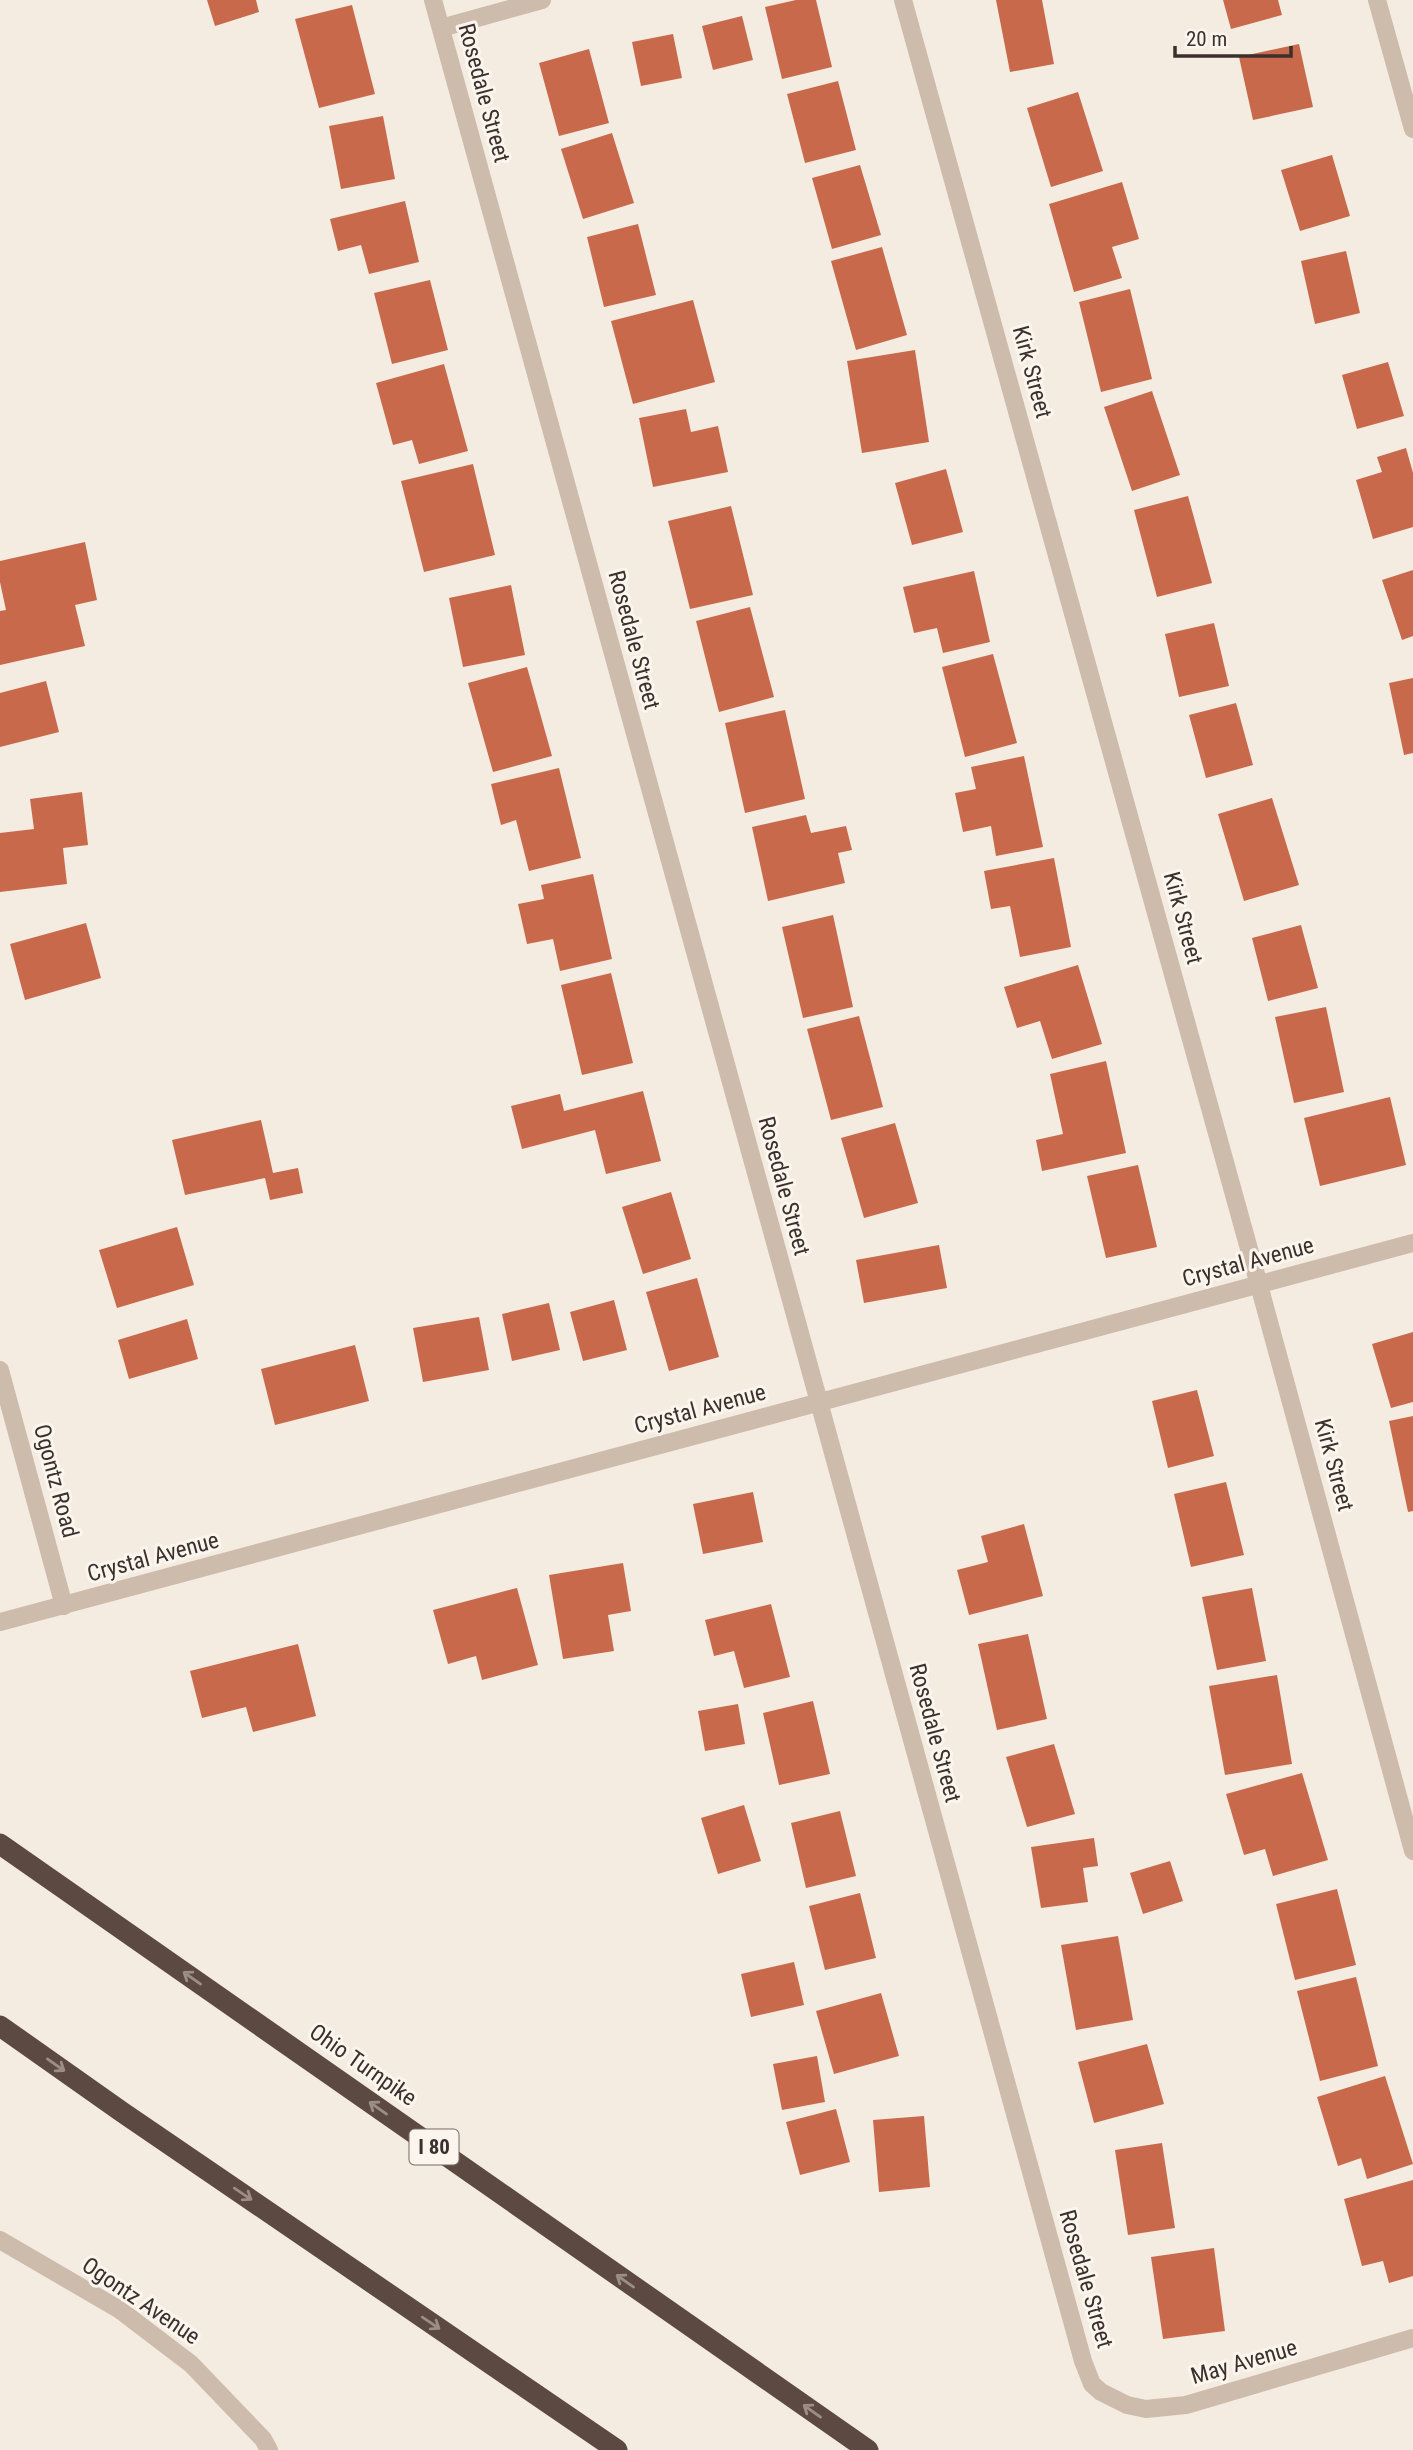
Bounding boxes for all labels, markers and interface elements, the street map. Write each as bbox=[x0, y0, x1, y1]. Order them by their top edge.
scale bar bbox=[1175, 14, 1290, 58]
street label: Rosedale Street bbox=[452, 21, 516, 165]
text: 20 m bbox=[1186, 27, 1227, 51]
street label: Kirk Street bbox=[1007, 323, 1057, 421]
street label: Rosedale Street bbox=[602, 568, 666, 712]
street label: Kirk Street bbox=[1158, 869, 1208, 967]
street label: Rosedale Street bbox=[752, 1114, 816, 1258]
street label: Crystal Avenue bbox=[1179, 1231, 1317, 1293]
street label: Crystal Avenue bbox=[631, 1378, 769, 1440]
street label: Kirk Street bbox=[1309, 1416, 1359, 1514]
street label: Ogontz Road bbox=[28, 1421, 84, 1541]
street label: Crystal Avenue bbox=[84, 1526, 222, 1588]
street label: Rosedale Street bbox=[903, 1661, 967, 1805]
one-way arrow bbox=[183, 1971, 202, 1985]
street label: Ohio Turnpike bbox=[304, 2018, 422, 2112]
one-way arrow bbox=[46, 2058, 65, 2072]
one-way arrow bbox=[369, 2101, 388, 2115]
road number: I 80 bbox=[410, 2130, 458, 2164]
one-way arrow bbox=[233, 2187, 252, 2202]
street label: Rosedale Street bbox=[1053, 2207, 1119, 2351]
street label: Ogontz Avenue bbox=[77, 2252, 205, 2350]
one-way arrow bbox=[616, 2274, 635, 2288]
one-way arrow bbox=[421, 2316, 440, 2330]
street label: May Avenue bbox=[1188, 2334, 1300, 2390]
one-way arrow bbox=[803, 2404, 822, 2418]

